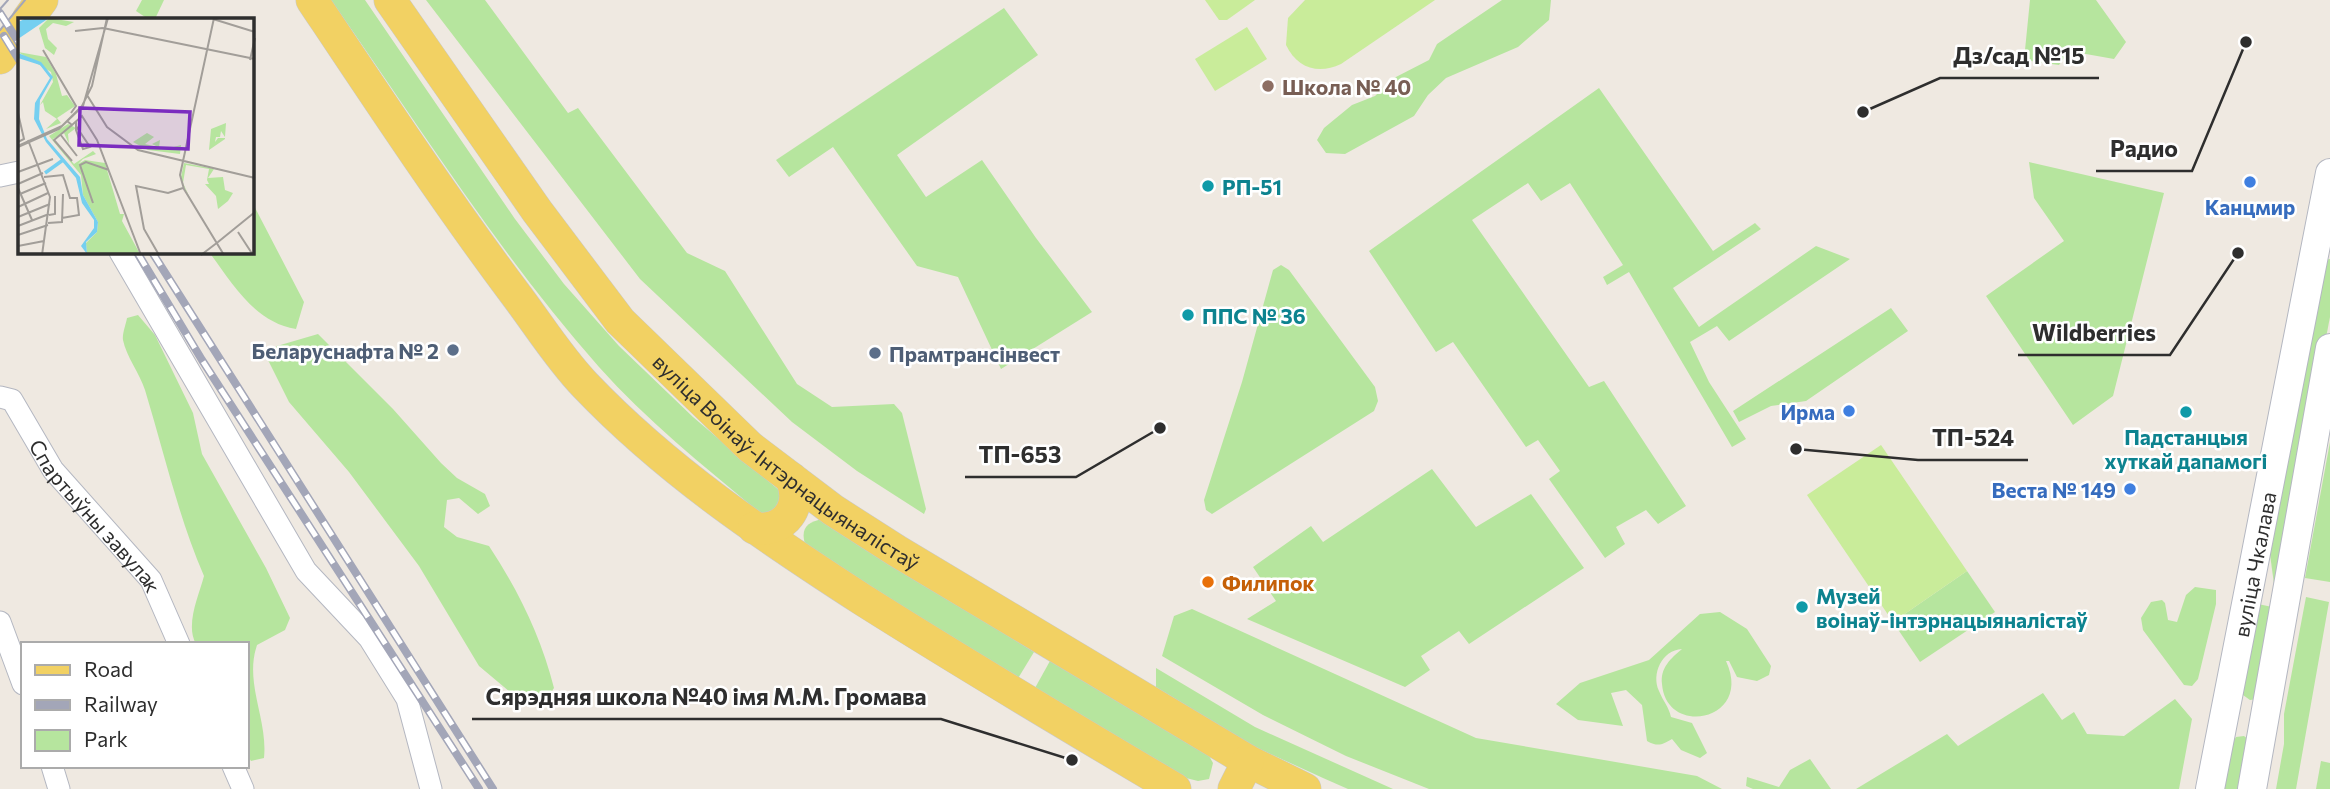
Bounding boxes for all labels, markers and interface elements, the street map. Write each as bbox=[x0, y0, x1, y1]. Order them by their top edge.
inset map bbox=[18, 18, 254, 254]
callout: Дз/сад №15 bbox=[1940, 34, 2099, 78]
text: Дз/сад №15 bbox=[1953, 41, 2085, 69]
place label: Школа № 40 bbox=[1282, 74, 1411, 99]
marker: Школа № 40 bbox=[1260, 78, 1276, 94]
callout: Радио bbox=[2096, 127, 2192, 171]
text: Радио bbox=[2110, 134, 2178, 162]
place label: РП-51 bbox=[1222, 174, 1282, 199]
marker: Канцмир bbox=[2242, 174, 2258, 190]
marker: РП-51 bbox=[1200, 178, 1216, 194]
place label: Канцмир bbox=[2205, 194, 2295, 219]
place label: ППС № 36 bbox=[1202, 303, 1306, 328]
marker: ППС № 36 bbox=[1180, 307, 1196, 323]
callout: Wildberries bbox=[2018, 311, 2170, 355]
text: Wildberries bbox=[2032, 318, 2156, 346]
place label: Беларуснафта № 2 bbox=[252, 338, 439, 363]
place label: Прамтрансінвест bbox=[889, 341, 1060, 366]
marker: Беларуснафта № 2 bbox=[445, 342, 461, 358]
marker: Прамтрансінвест bbox=[867, 345, 883, 361]
street label: вуліца Воінаў-Інтэрнацыяналістаў bbox=[649, 348, 925, 575]
place label: Ирма bbox=[1780, 399, 1835, 424]
marker: Ирма bbox=[1841, 403, 1857, 419]
marker: Падстанцыя хуткай дапамогі bbox=[2178, 404, 2194, 420]
callout: ТП-524 bbox=[1918, 416, 2028, 460]
text: ТП-524 bbox=[1932, 423, 2014, 451]
place label: Падстанцыя хуткай дапамогі bbox=[2105, 424, 2267, 473]
callout: ТП-653 bbox=[965, 433, 1076, 477]
street label: Спартыўны завулак bbox=[25, 434, 167, 596]
text: ТП-653 bbox=[979, 440, 1061, 468]
place label: Веста № 149 bbox=[1992, 477, 2116, 502]
marker: Веста № 149 bbox=[2122, 481, 2138, 497]
street label: вуліца Чкалава bbox=[2227, 490, 2280, 639]
place label: Филипок bbox=[1222, 570, 1314, 595]
marker: Филипок bbox=[1200, 574, 1216, 590]
place label: Музей воінаў-інтэрнацыяналістаў bbox=[1816, 583, 2088, 632]
marker: Музей воінаў-інтэрнацыяналістаў bbox=[1794, 599, 1810, 615]
legend bbox=[21, 642, 248, 768]
text: Road bbox=[84, 656, 133, 681]
callout: Сярэдняя школа №40 імя М.М. Громава bbox=[472, 675, 941, 719]
text: Сярэдняя школа №40 імя М.М. Громава bbox=[485, 682, 927, 710]
text: Railway bbox=[84, 691, 158, 716]
text: Park bbox=[84, 726, 128, 751]

